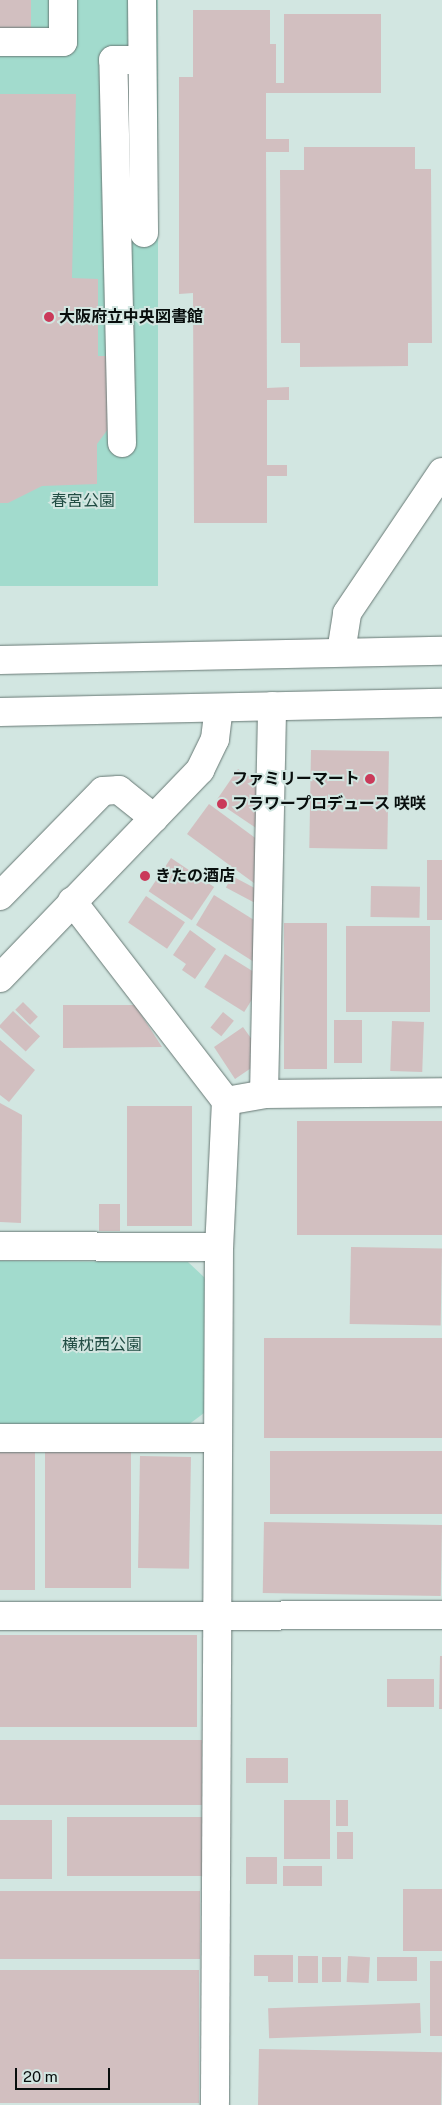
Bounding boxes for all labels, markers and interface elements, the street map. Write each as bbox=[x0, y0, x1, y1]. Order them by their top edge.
place label: 大阪府立中央図書館 bbox=[59, 307, 203, 327]
marker: 大阪府立中央図書館 bbox=[43, 311, 55, 323]
park label: 春宮公園 bbox=[51, 491, 115, 511]
place label: ファミリーマート bbox=[232, 769, 360, 789]
marker: ファミリーマート bbox=[364, 773, 376, 785]
place label: フラワープロデュース 咲咲 bbox=[232, 794, 428, 814]
marker: フラワープロデュース 咲咲 bbox=[216, 798, 228, 810]
place label: きたの酒店 bbox=[155, 866, 235, 886]
marker: きたの酒店 bbox=[139, 870, 151, 882]
park label: 横枕西公園 bbox=[62, 1335, 142, 1355]
scale bar bbox=[18, 2058, 112, 2090]
text: 20 m bbox=[23, 2068, 58, 2085]

